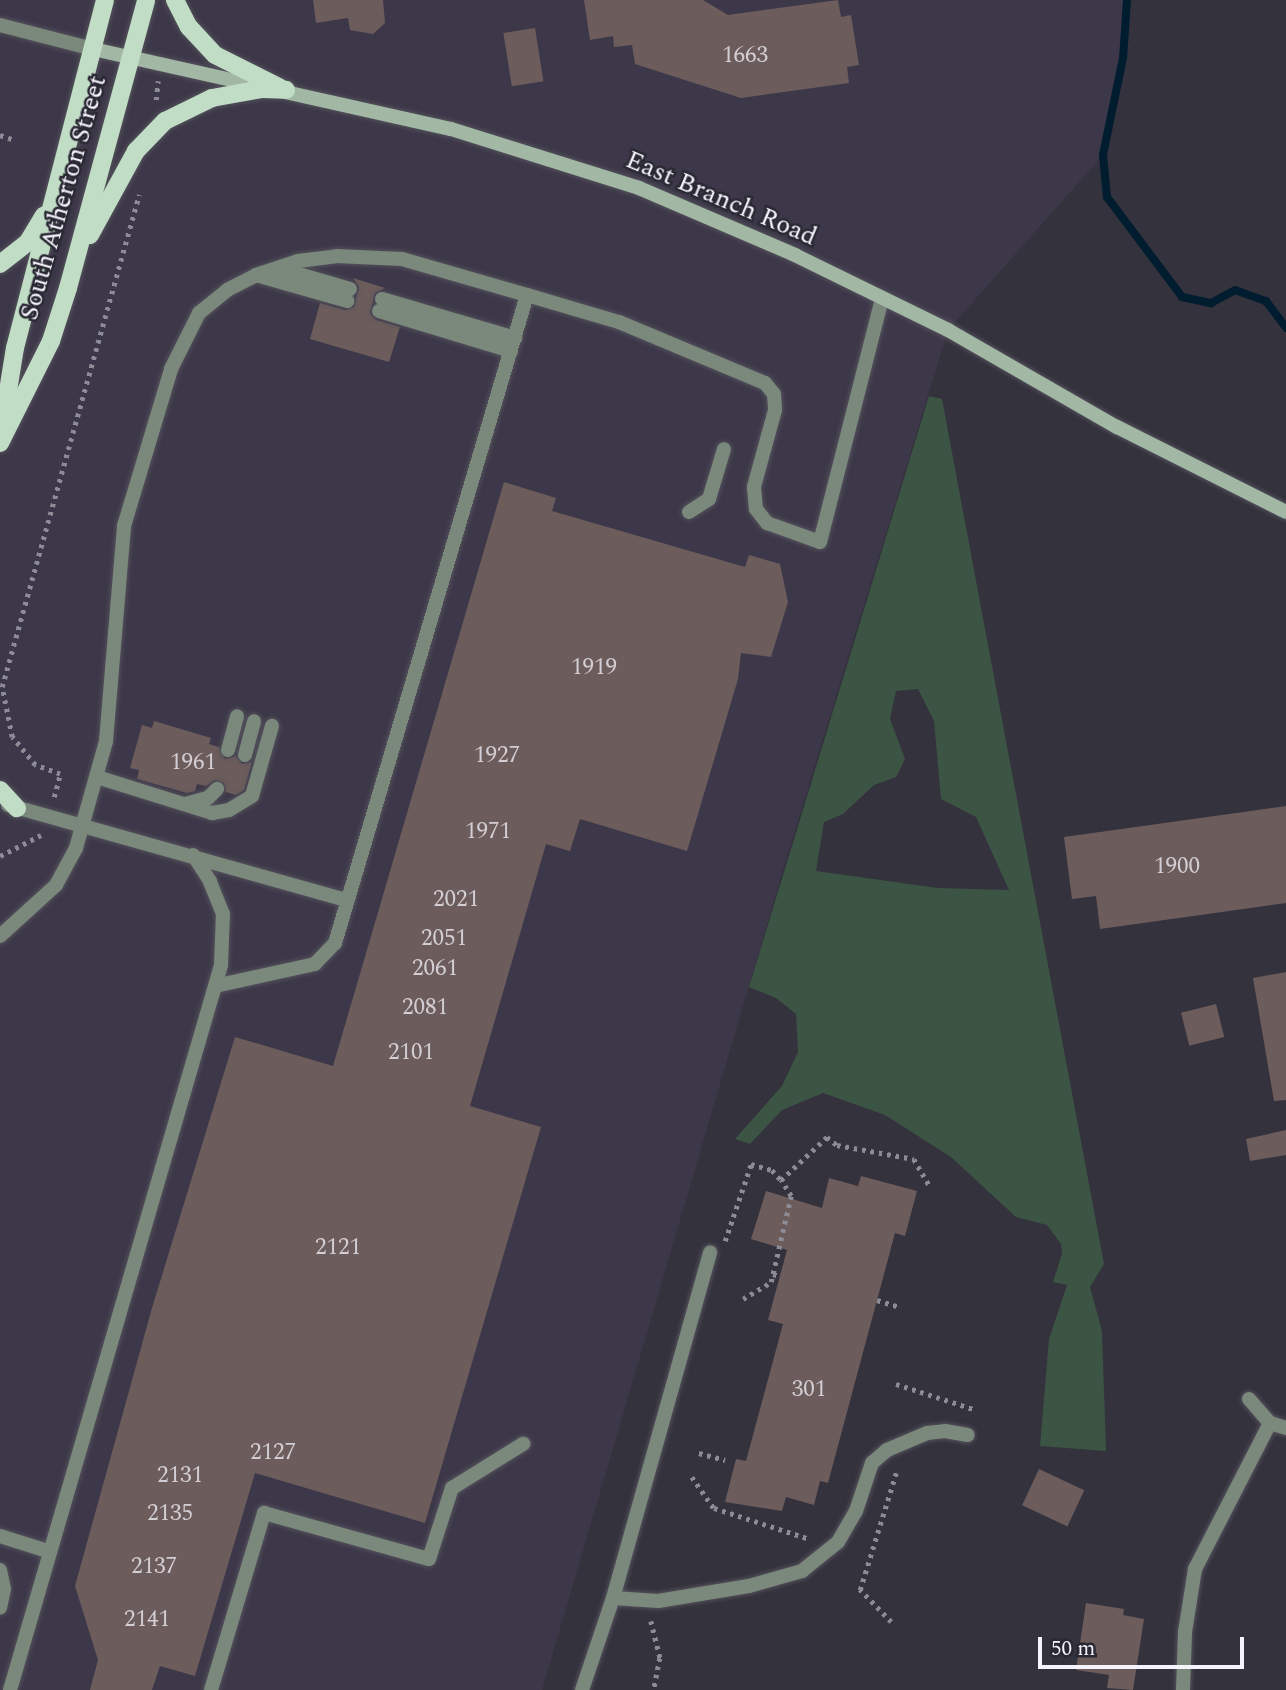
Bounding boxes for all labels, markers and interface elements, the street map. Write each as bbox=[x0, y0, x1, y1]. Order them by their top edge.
house number: 1663 bbox=[722, 42, 768, 70]
street label: South Atherton Street bbox=[14, 72, 114, 324]
street label: East Branch Road bbox=[621, 145, 821, 253]
house number: 1919 bbox=[571, 654, 617, 682]
house number: 1927 bbox=[474, 742, 520, 770]
house number: 1961 bbox=[170, 749, 216, 777]
house number: 1971 bbox=[465, 818, 511, 846]
house number: 1900 bbox=[1154, 853, 1200, 881]
house number: 2021 bbox=[433, 886, 479, 914]
house number: 2051 bbox=[421, 925, 467, 953]
house number: 2061 bbox=[412, 955, 458, 983]
house number: 2081 bbox=[402, 994, 448, 1022]
house number: 2101 bbox=[388, 1039, 434, 1067]
house number: 2121 bbox=[315, 1234, 361, 1262]
house number: 301 bbox=[792, 1376, 826, 1404]
house number: 2127 bbox=[250, 1439, 296, 1467]
house number: 2131 bbox=[157, 1462, 203, 1490]
house number: 2135 bbox=[147, 1500, 193, 1528]
house number: 2137 bbox=[131, 1553, 177, 1581]
house number: 2141 bbox=[124, 1606, 170, 1634]
scale bar bbox=[1041, 1624, 1248, 1668]
text: 50 m bbox=[1051, 1633, 1095, 1665]

